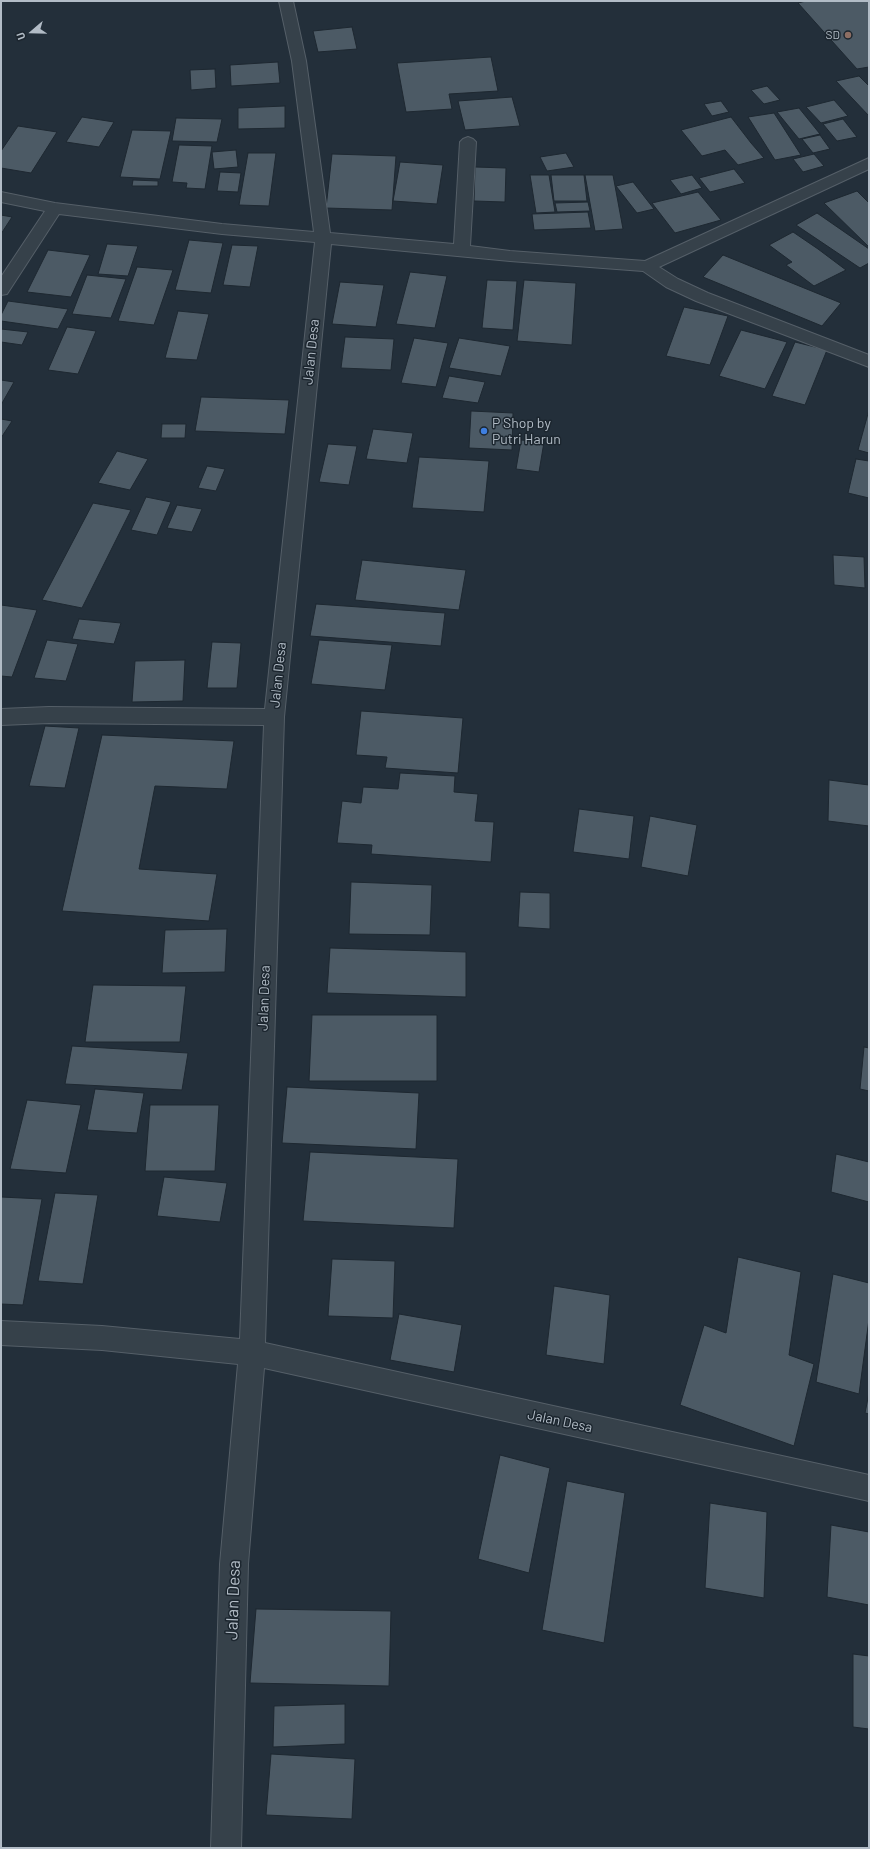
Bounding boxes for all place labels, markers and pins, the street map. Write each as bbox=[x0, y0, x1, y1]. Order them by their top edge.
place label: SD bbox=[826, 28, 840, 42]
marker: SD bbox=[843, 30, 853, 40]
place label: P Shop by Putri Harun bbox=[492, 415, 561, 448]
marker: P Shop by Putri Harun bbox=[479, 426, 489, 436]

